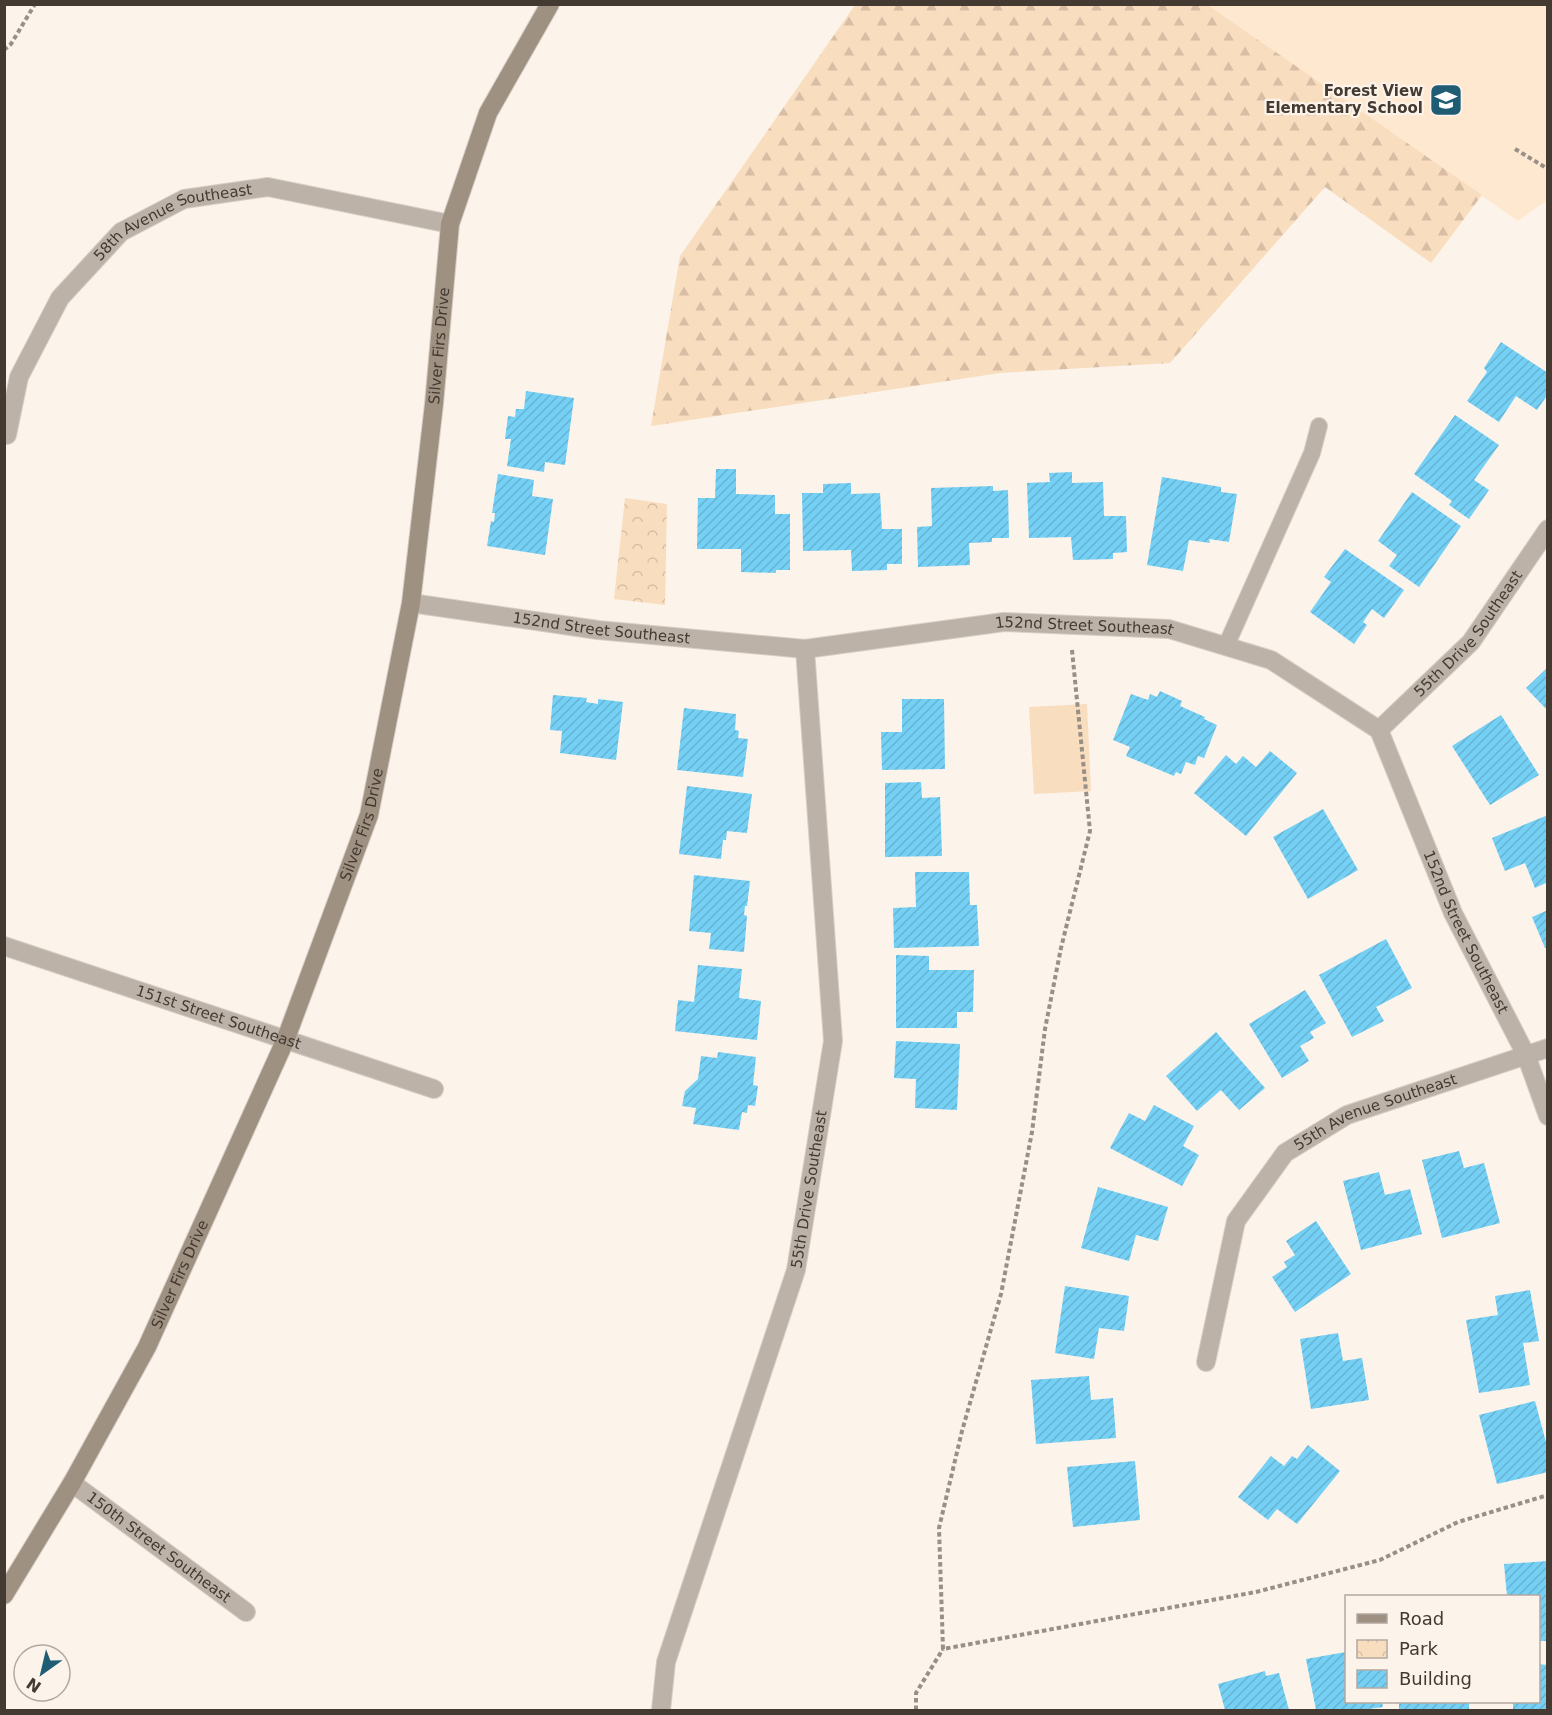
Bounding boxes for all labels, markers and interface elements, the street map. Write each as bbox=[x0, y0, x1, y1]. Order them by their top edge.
place label: Forest View Elementary School bbox=[1265, 82, 1423, 117]
school or university icon: Forest View Elementary School bbox=[1428, 82, 1464, 118]
street label: 58th Avenue Southeast bbox=[90, 180, 253, 264]
street label: Silver Firs Drive bbox=[425, 286, 453, 405]
street label: 55th Drive Southeast bbox=[1410, 567, 1526, 701]
street label: 152nd Street Southeast bbox=[511, 609, 691, 647]
street label: 152nd Street Southeast bbox=[994, 613, 1176, 639]
street label: Silver Firs Drive bbox=[336, 767, 387, 884]
street label: 152nd Street Southeast bbox=[1420, 848, 1512, 1017]
street label: 151st Street Southeast bbox=[133, 981, 304, 1053]
street label: 55th Avenue Southeast bbox=[1291, 1070, 1459, 1154]
street label: 55th Drive Southeast bbox=[787, 1109, 831, 1270]
street label: Silver Firs Drive bbox=[147, 1217, 212, 1332]
street label: 150th Street Southeast bbox=[83, 1488, 235, 1607]
legend bbox=[1345, 1595, 1540, 1703]
text: Road bbox=[1399, 1608, 1444, 1629]
text: Park bbox=[1399, 1638, 1438, 1659]
north arrow bbox=[12, 1643, 72, 1703]
text: Building bbox=[1399, 1668, 1472, 1689]
text: N bbox=[23, 1673, 45, 1697]

